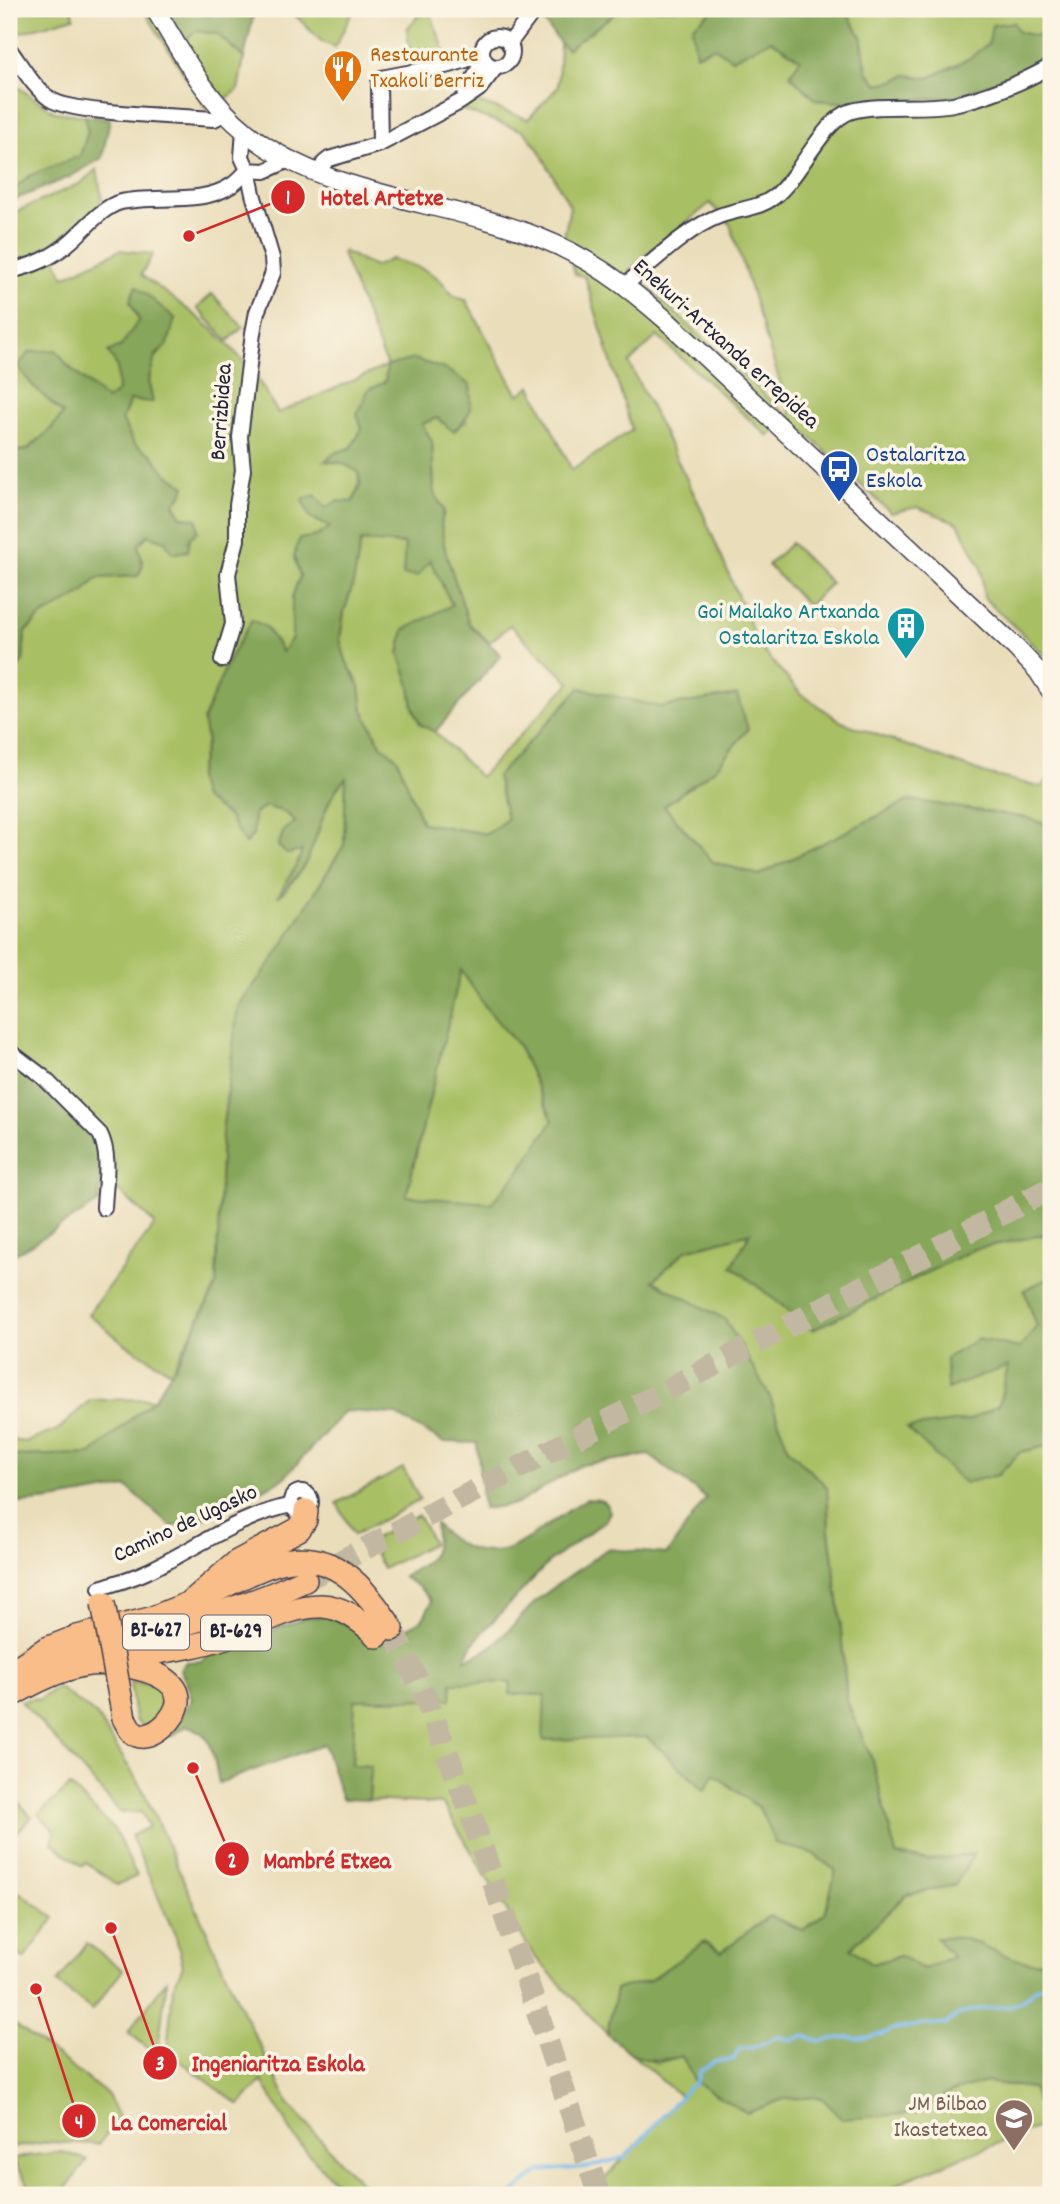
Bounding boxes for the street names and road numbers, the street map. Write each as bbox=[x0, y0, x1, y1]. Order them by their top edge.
street label: Enekuri-Artxanda errepidea bbox=[624, 252, 827, 439]
street label: Berrizbidea bbox=[203, 361, 243, 461]
street label: Camino de Ugasko bbox=[108, 1477, 264, 1573]
road number: BI-627 bbox=[123, 1614, 189, 1650]
road number: BI-629 bbox=[201, 1616, 271, 1650]

